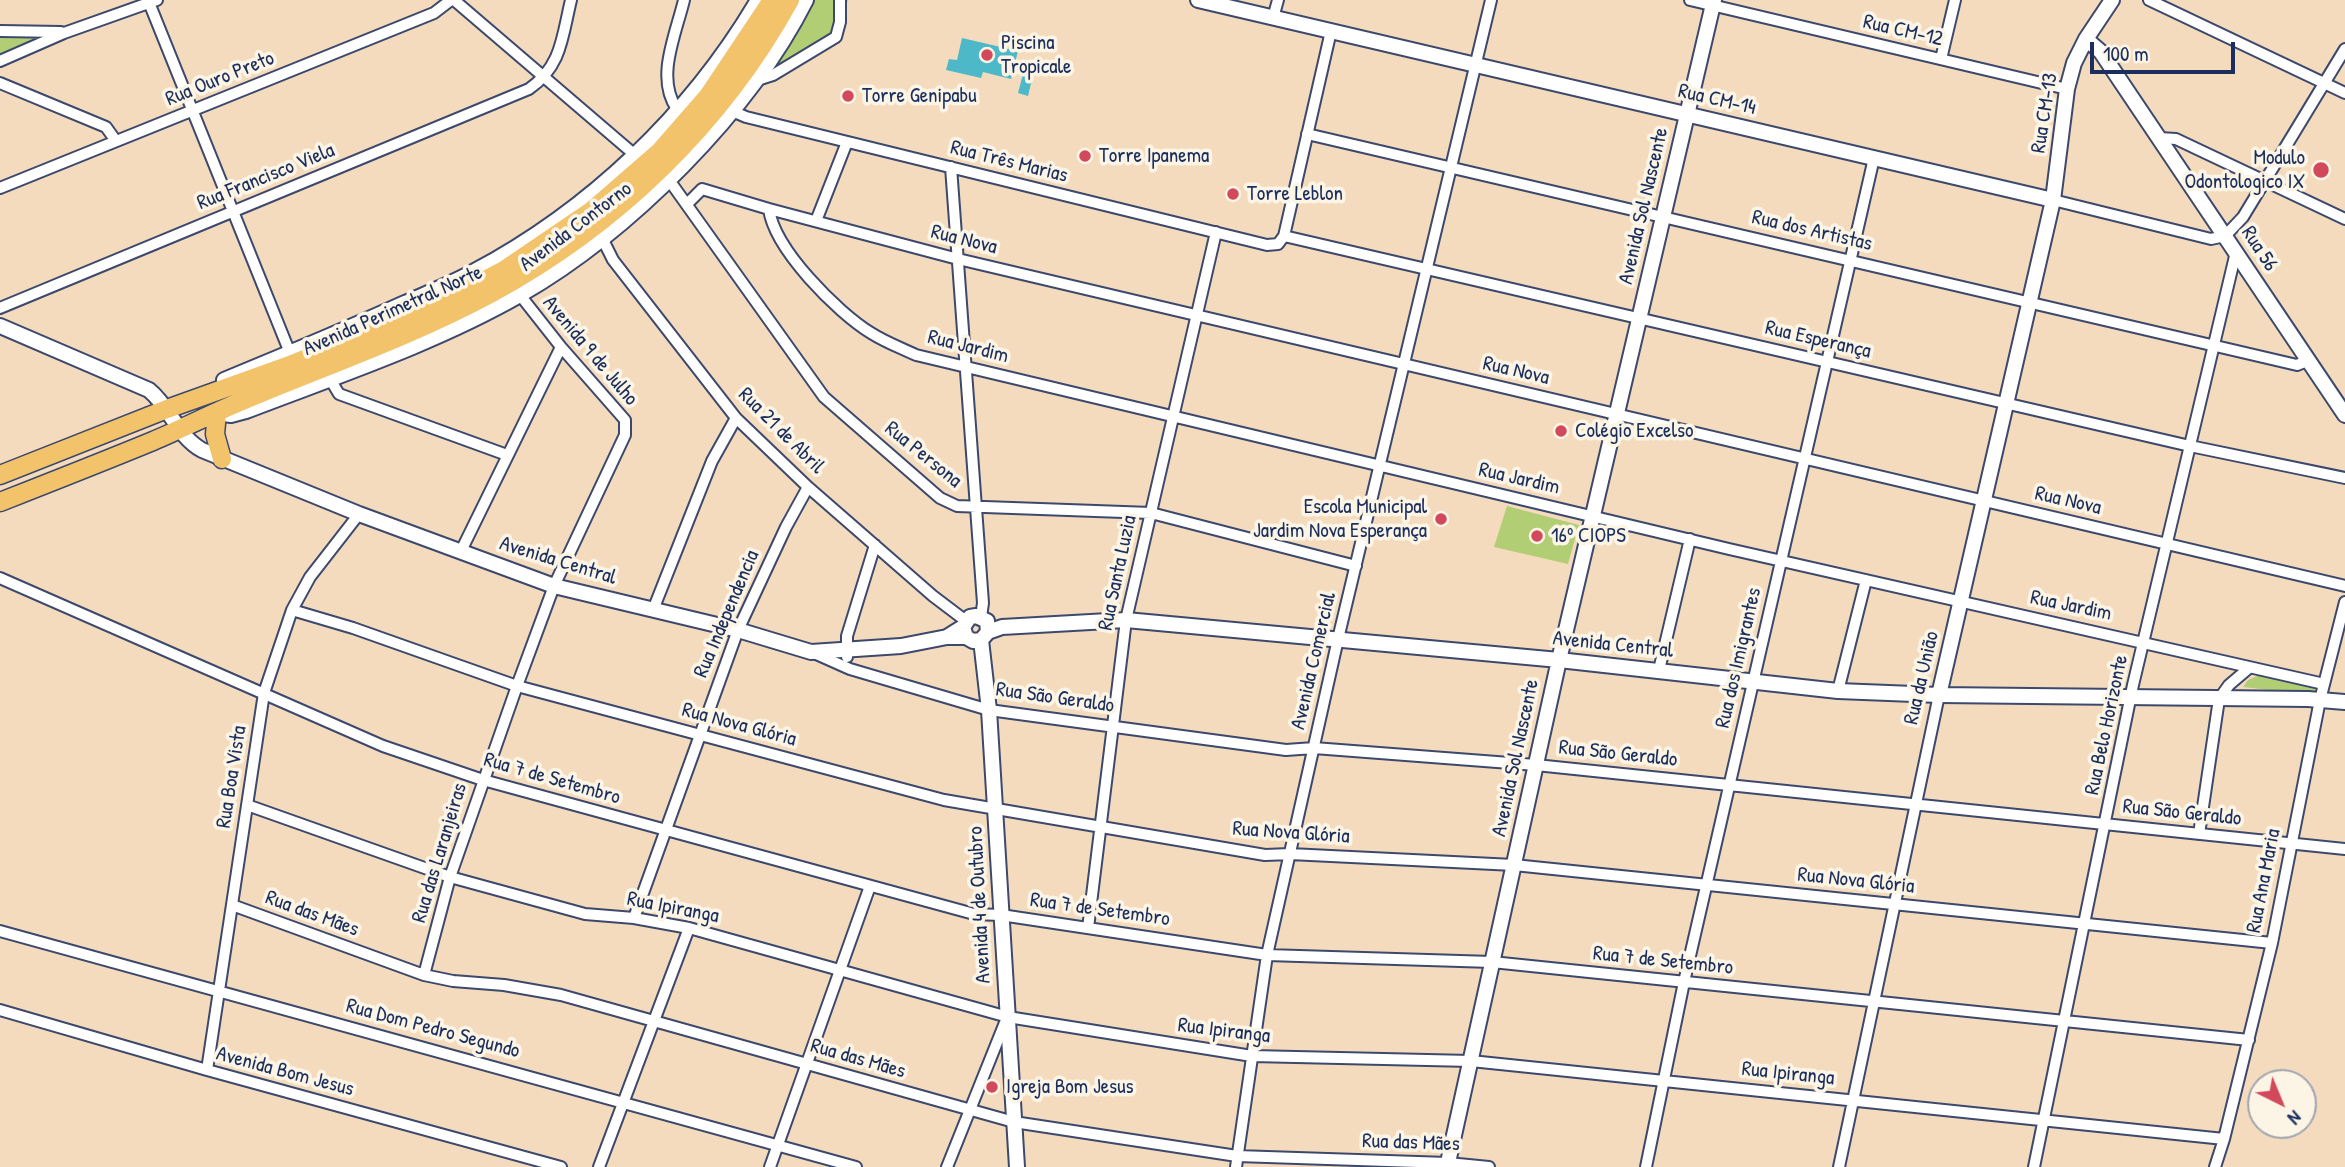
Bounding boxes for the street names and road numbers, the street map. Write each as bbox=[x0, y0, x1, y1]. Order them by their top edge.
street label: Rua CM-12 bbox=[1861, 10, 1945, 52]
street label: Rua Ouro Preto bbox=[162, 46, 278, 112]
street label: Rua CM-13 bbox=[2026, 71, 2064, 155]
street label: Rua CM-14 bbox=[1676, 79, 1758, 121]
street label: Avenida Sol Nascente bbox=[1614, 125, 1674, 287]
street label: Rua Três Marias bbox=[948, 135, 1070, 189]
street label: Rua Francisco Viela bbox=[194, 138, 338, 216]
street label: Avenida Contorno bbox=[515, 177, 637, 277]
street label: Rua dos Artistas bbox=[1750, 205, 1874, 257]
street label: Rua Nova bbox=[928, 220, 1000, 260]
street label: Rua 56 bbox=[2235, 222, 2283, 276]
street label: Avenida Perimetral Norte bbox=[299, 260, 487, 362]
street label: Avenida 9 de Julho bbox=[537, 291, 643, 411]
street label: Rua Esperança bbox=[1763, 316, 1873, 364]
street label: Rua Jardim bbox=[925, 325, 1011, 369]
street label: Rua Nova bbox=[1480, 351, 1552, 391]
street label: Rua 21 de Abril bbox=[733, 383, 829, 479]
street label: Rua Persona bbox=[879, 416, 967, 494]
street label: Rua Jardim bbox=[1476, 457, 1562, 501]
street label: Rua Nova bbox=[2032, 481, 2104, 521]
street label: Rua Santa Luzia bbox=[1094, 513, 1142, 633]
street label: Avenida Central bbox=[496, 531, 620, 591]
street label: Rua Independencia bbox=[689, 547, 765, 681]
street label: Rua dos Imigrantes bbox=[1711, 585, 1767, 731]
street label: Rua Jardim bbox=[2028, 585, 2114, 627]
street label: Avenida Comercial bbox=[1286, 590, 1342, 732]
street label: Avenida Central bbox=[1552, 626, 1674, 664]
street label: Rua da União bbox=[1899, 629, 1945, 727]
street label: Rua Belo Horizonte bbox=[2080, 653, 2134, 797]
street label: Rua São Geraldo bbox=[994, 677, 1116, 719]
street label: Avenida Sol Nascente bbox=[1487, 677, 1545, 839]
street label: Rua Nova Glória bbox=[679, 698, 799, 752]
street label: Rua Boa Vista bbox=[211, 724, 253, 830]
street label: Rua São Geraldo bbox=[1557, 735, 1679, 773]
street label: Rua 7 de Setembro bbox=[481, 748, 623, 810]
street label: Rua das Laranjeiras bbox=[407, 780, 473, 926]
street label: Rua São Geraldo bbox=[2121, 794, 2243, 832]
street label: Rua Nova Glória bbox=[1232, 816, 1350, 850]
street label: Avenida 4 de Outubro bbox=[963, 826, 997, 984]
street label: Rua Ana Maria bbox=[2242, 827, 2286, 935]
street label: Rua Nova Glória bbox=[1796, 862, 1916, 900]
street label: Rua das Mães bbox=[262, 885, 362, 943]
street label: Rua Ipiranga bbox=[625, 887, 721, 929]
street label: Rua 7 de Setembro bbox=[1029, 888, 1171, 932]
street label: Rua 7 de Setembro bbox=[1592, 941, 1734, 981]
street label: Rua Dom Pedro Segundo bbox=[344, 994, 522, 1064]
street label: Rua Ipiranga bbox=[1176, 1013, 1272, 1049]
street label: Rua das Mães bbox=[808, 1033, 908, 1085]
street label: Avenida Bom Jesus bbox=[213, 1042, 357, 1102]
street label: Rua Ipiranga bbox=[1740, 1057, 1836, 1091]
street label: Rua das Mães bbox=[1362, 1129, 1460, 1157]

